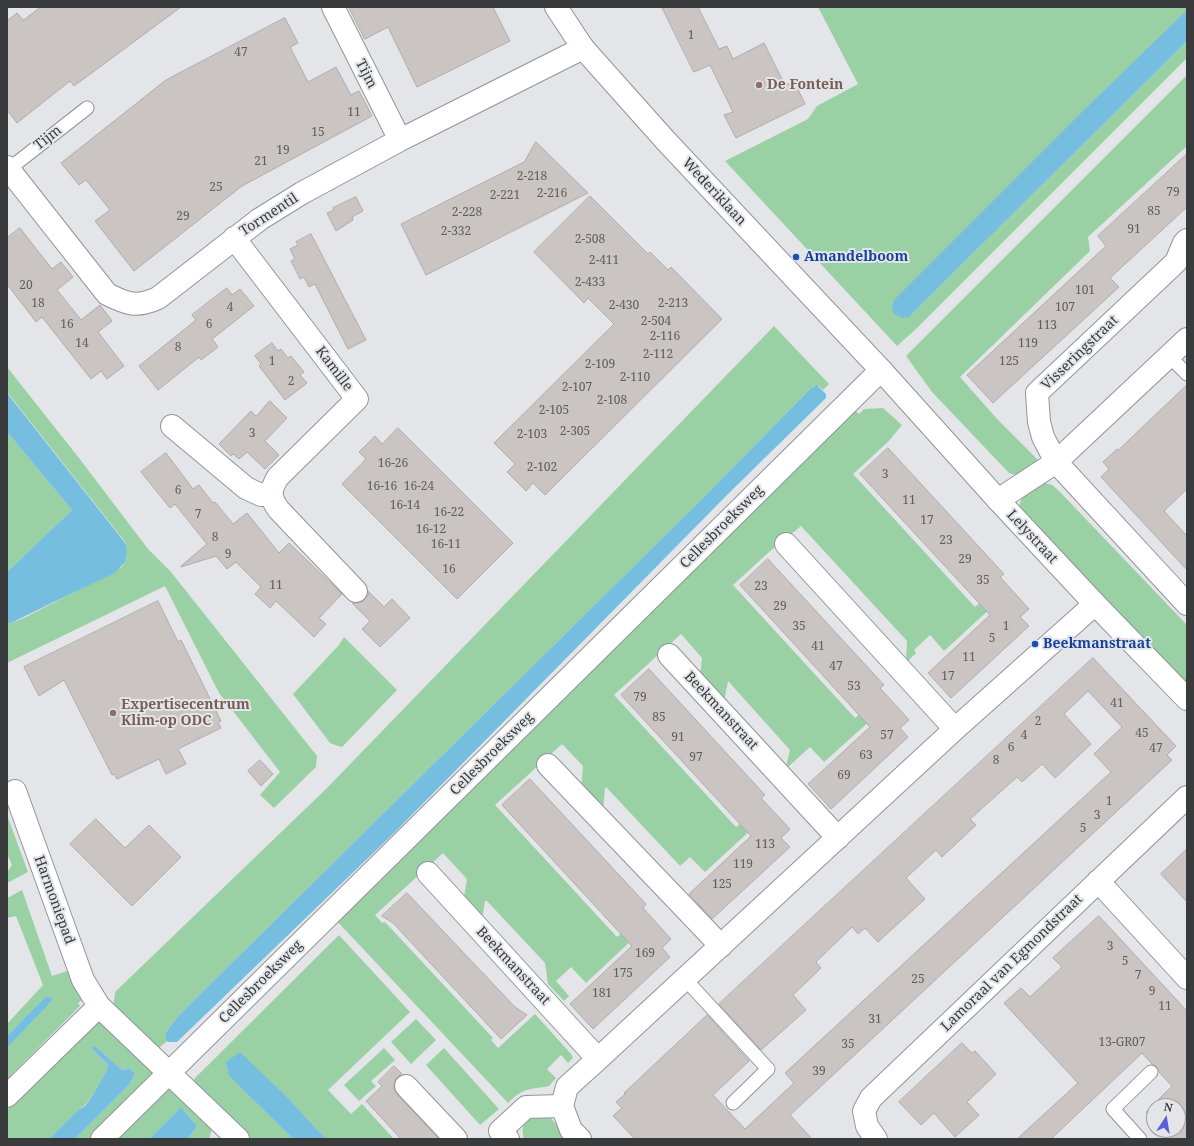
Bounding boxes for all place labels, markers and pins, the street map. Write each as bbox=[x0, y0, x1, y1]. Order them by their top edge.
place label: De Fontein bbox=[767, 77, 843, 93]
marker: De Fontein bbox=[754, 80, 764, 90]
place label: Amandelboom bbox=[804, 249, 908, 265]
marker: Amandelboom bbox=[791, 252, 801, 262]
place label: Beekmanstraat bbox=[1043, 636, 1151, 652]
marker: Beekmanstraat bbox=[1030, 639, 1040, 649]
place label: Expertisecentrum Klim-op ODC bbox=[121, 697, 250, 730]
marker: Expertisecentrum Klim-op ODC bbox=[108, 708, 118, 718]

